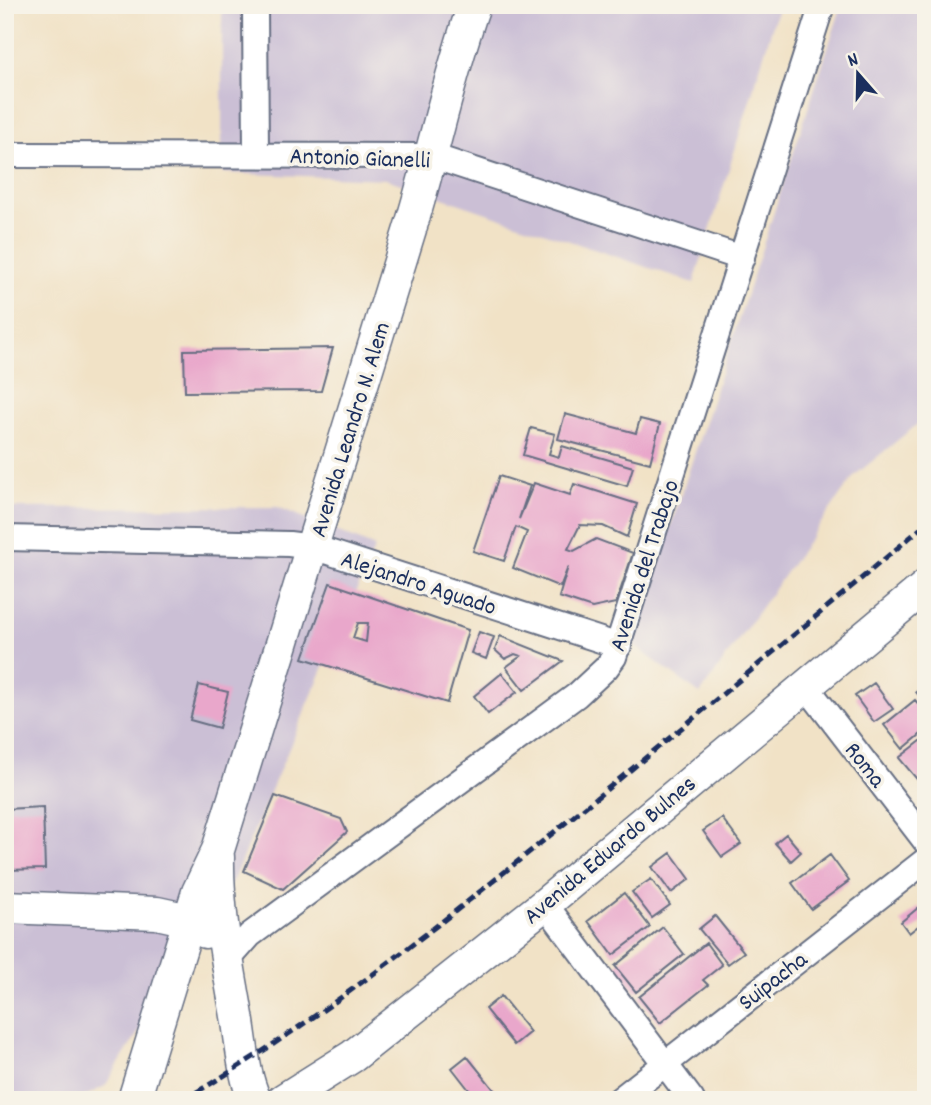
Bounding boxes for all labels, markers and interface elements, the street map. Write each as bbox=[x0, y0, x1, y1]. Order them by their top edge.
north arrow bbox=[822, 38, 892, 108]
text: N bbox=[844, 47, 862, 76]
street label: Antonio Gianelli bbox=[289, 141, 431, 179]
street label: Avenida Leandro N. Alem bbox=[303, 318, 401, 542]
street label: Avenida del Trabajo bbox=[602, 476, 690, 656]
street label: Alejandro Aguado bbox=[336, 544, 500, 626]
street label: Roma bbox=[835, 736, 893, 797]
street label: Avenida Eduardo Bulnes bbox=[517, 769, 705, 934]
street label: Suipacha bbox=[732, 944, 816, 1020]

